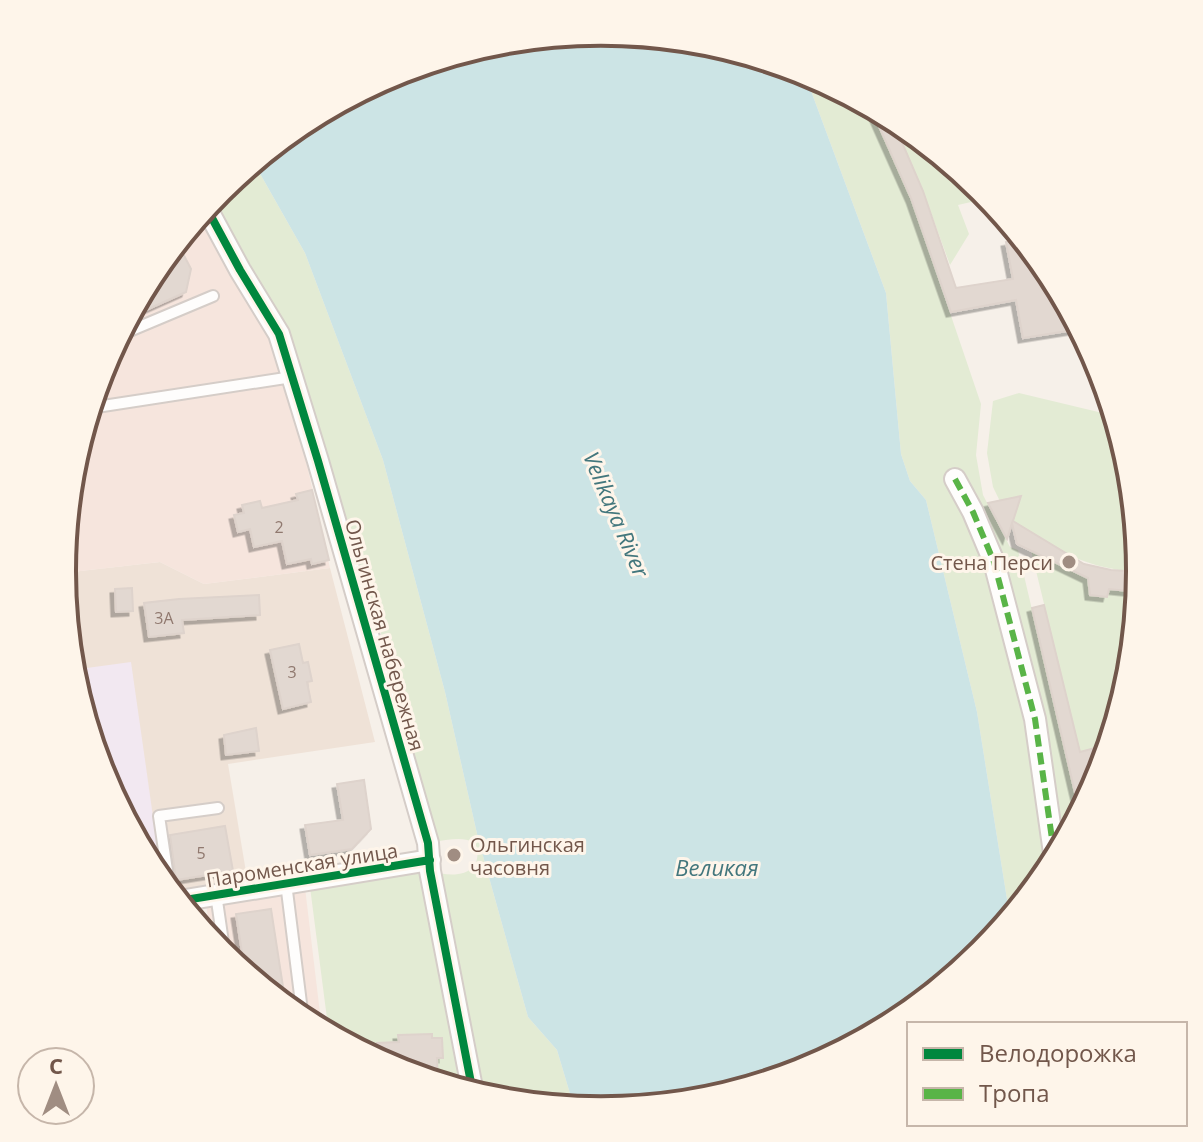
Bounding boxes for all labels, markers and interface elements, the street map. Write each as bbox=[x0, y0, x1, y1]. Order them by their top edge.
water label: Velikaya River bbox=[577, 447, 657, 583]
house number: 2 bbox=[274, 516, 284, 538]
street label: Ольгинская набережная bbox=[339, 516, 431, 754]
place label: Стена Перси bbox=[930, 549, 1053, 576]
marker: Стена Перси bbox=[1060, 553, 1078, 571]
house number: 3А bbox=[154, 607, 175, 629]
house number: 3 bbox=[287, 661, 297, 683]
place label: Ольгинская часовня bbox=[470, 831, 585, 881]
street label: Пароменская улица bbox=[204, 837, 400, 893]
house number: 5 bbox=[196, 842, 206, 864]
marker: Ольгинская часовня bbox=[445, 846, 463, 864]
water label: Великая bbox=[675, 852, 759, 882]
legend bbox=[907, 1022, 1187, 1126]
text: Велодорожка bbox=[979, 1036, 1137, 1069]
north arrow bbox=[16, 1046, 96, 1126]
text: С bbox=[49, 1050, 63, 1080]
text: Тропа bbox=[979, 1076, 1050, 1109]

